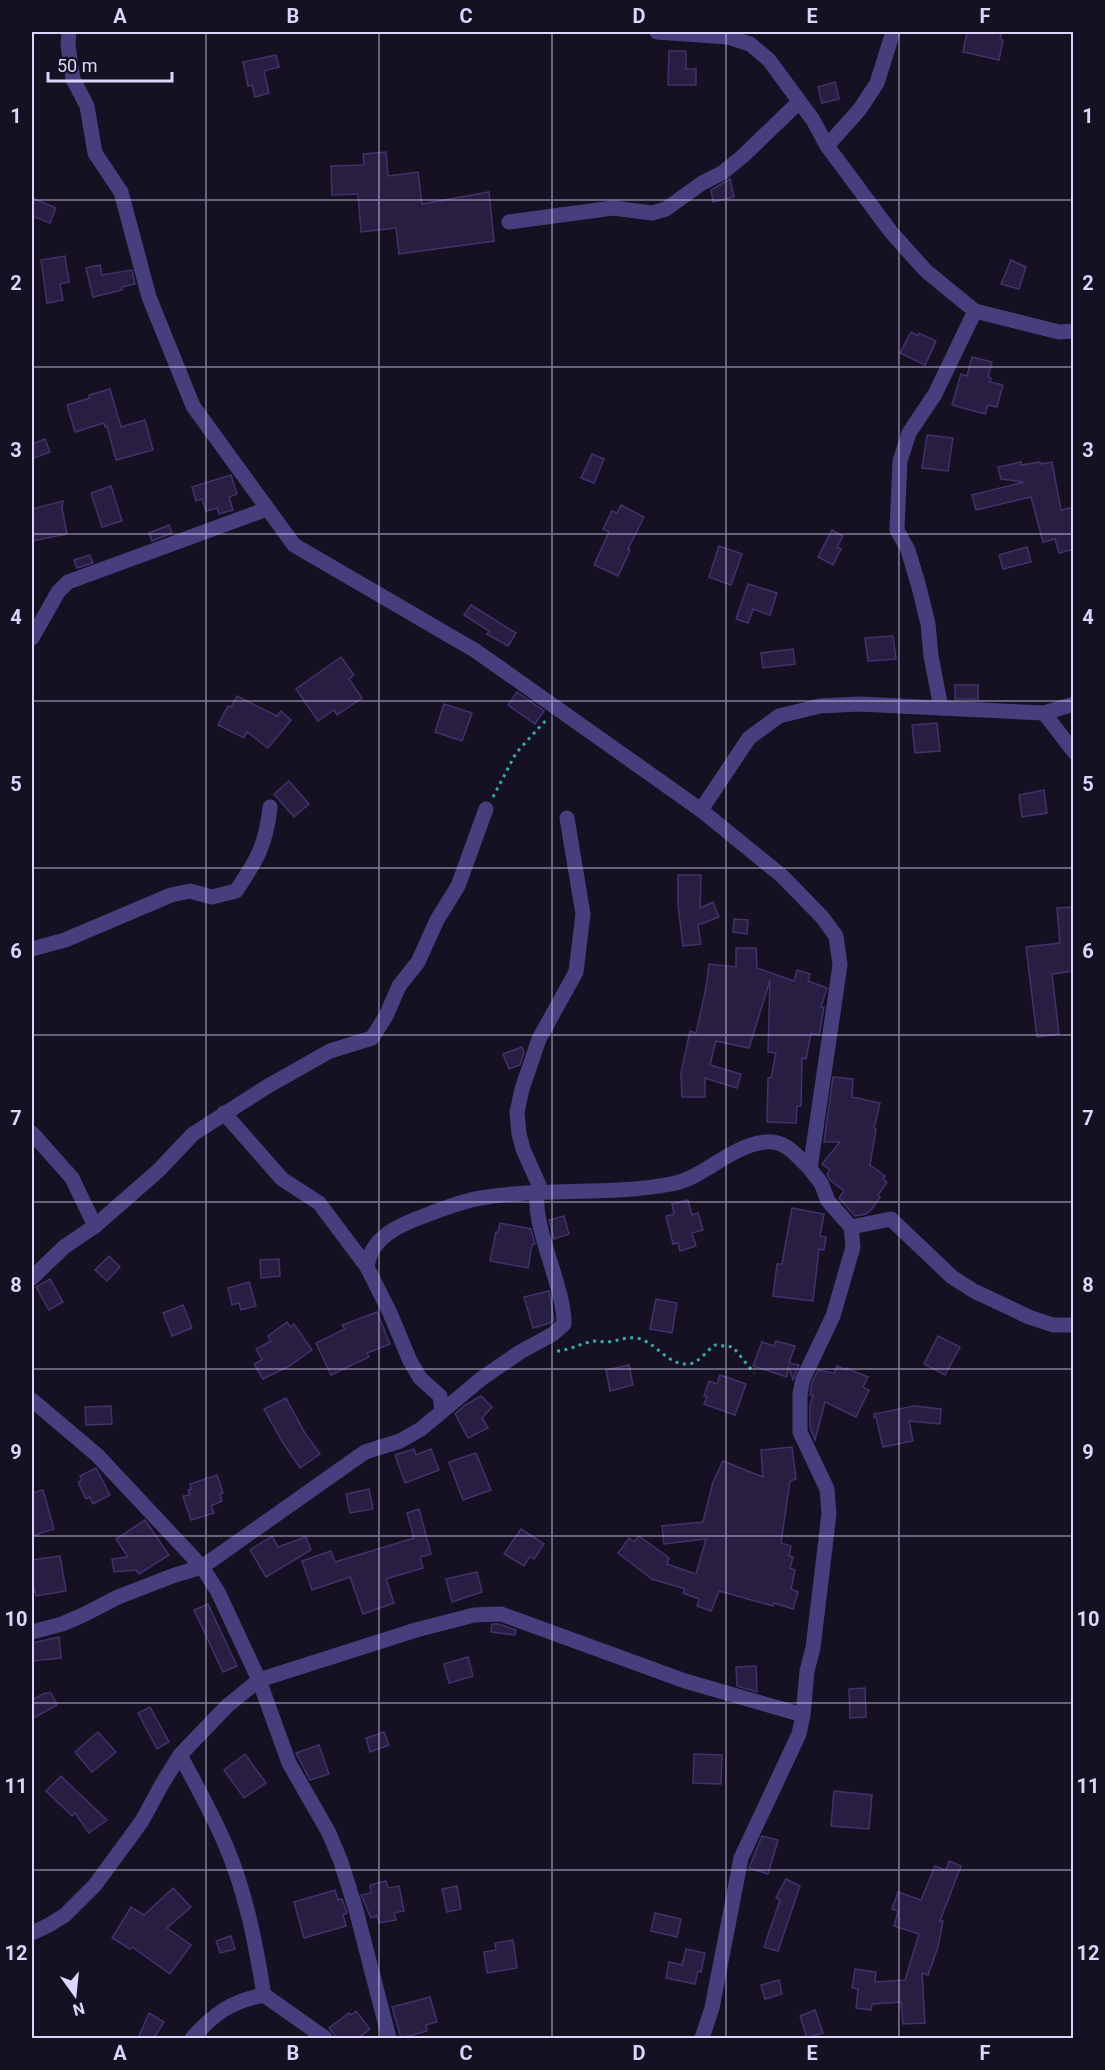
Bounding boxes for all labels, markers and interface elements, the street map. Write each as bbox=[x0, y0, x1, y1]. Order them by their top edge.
text: A bbox=[113, 4, 127, 28]
text: B bbox=[287, 4, 299, 28]
text: C bbox=[459, 4, 473, 28]
text: D bbox=[633, 4, 646, 28]
text: E bbox=[806, 4, 818, 28]
text: F bbox=[980, 4, 991, 28]
scale bar bbox=[48, 45, 172, 83]
text: 50 m bbox=[57, 55, 97, 76]
text: 1 bbox=[10, 104, 22, 128]
text: 1 bbox=[1082, 104, 1094, 128]
text: 2 bbox=[10, 271, 22, 295]
text: 2 bbox=[1082, 271, 1094, 295]
text: 3 bbox=[10, 438, 22, 462]
text: 3 bbox=[1082, 438, 1094, 462]
text: 4 bbox=[10, 605, 22, 629]
text: 4 bbox=[1082, 605, 1094, 629]
text: 5 bbox=[10, 772, 22, 796]
text: 5 bbox=[1082, 772, 1094, 796]
text: 6 bbox=[10, 939, 22, 963]
text: 6 bbox=[1082, 939, 1094, 963]
text: 7 bbox=[10, 1106, 22, 1130]
text: 7 bbox=[1082, 1106, 1094, 1130]
text: 8 bbox=[10, 1273, 22, 1297]
text: 8 bbox=[1082, 1273, 1094, 1297]
text: 9 bbox=[10, 1440, 22, 1464]
text: 9 bbox=[1082, 1440, 1094, 1464]
text: 10 bbox=[5, 1607, 27, 1631]
text: 10 bbox=[1077, 1607, 1099, 1631]
text: 11 bbox=[5, 1774, 27, 1798]
text: 11 bbox=[1077, 1774, 1099, 1798]
text: 12 bbox=[5, 1941, 27, 1965]
text: 12 bbox=[1077, 1941, 1099, 1965]
north arrow bbox=[45, 1965, 105, 2025]
text: N bbox=[71, 1998, 87, 2020]
text: A bbox=[113, 2041, 127, 2065]
text: B bbox=[287, 2041, 299, 2065]
text: C bbox=[459, 2041, 473, 2065]
text: D bbox=[633, 2041, 646, 2065]
text: E bbox=[806, 2041, 818, 2065]
text: F bbox=[980, 2041, 991, 2065]

